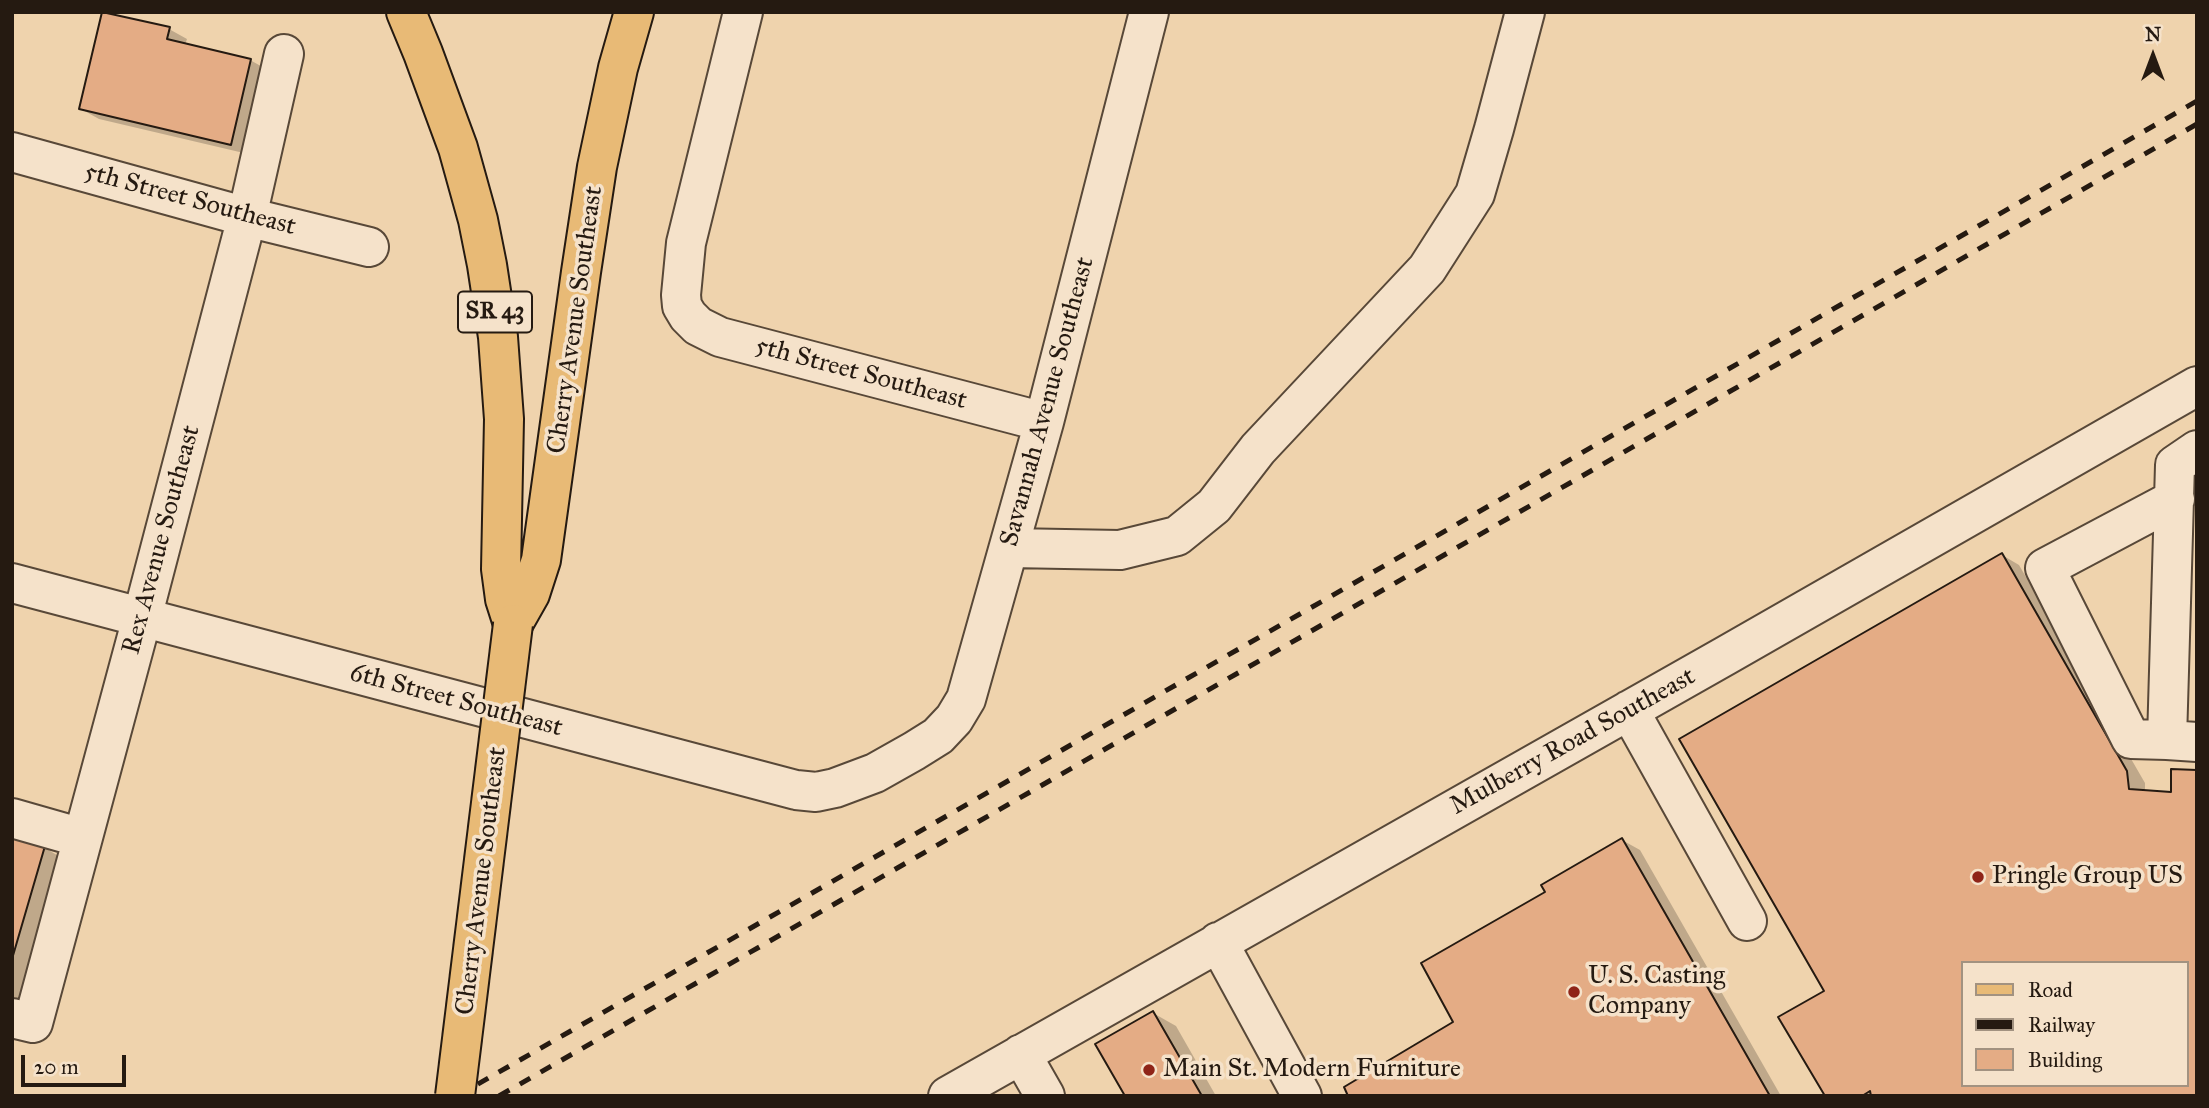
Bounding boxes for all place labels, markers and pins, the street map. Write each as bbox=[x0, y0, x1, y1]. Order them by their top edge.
place label: Pringle Group US bbox=[1992, 861, 2183, 893]
marker: Pringle Group US bbox=[1970, 869, 1986, 885]
place label: U. S. Casting Company bbox=[1588, 961, 1725, 1023]
marker: U. S. Casting Company bbox=[1566, 984, 1582, 1000]
place label: Main St. Modern Furniture bbox=[1163, 1054, 1461, 1086]
marker: Main St. Modern Furniture bbox=[1141, 1062, 1157, 1078]

